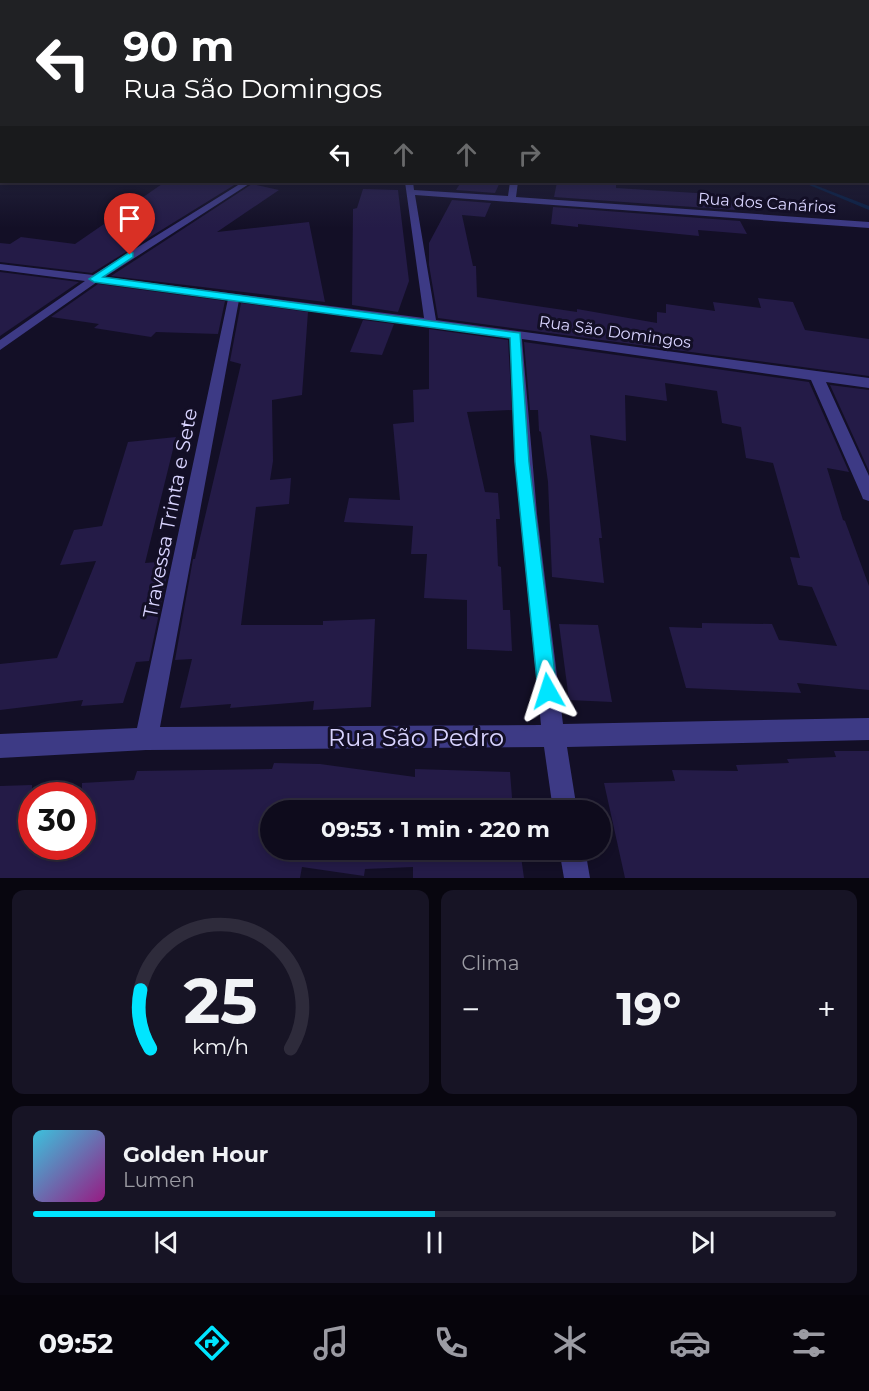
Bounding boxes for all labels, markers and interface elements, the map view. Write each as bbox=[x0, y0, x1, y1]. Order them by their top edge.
text: 90 m bbox=[123, 20, 234, 72]
icon: left bbox=[24, 24, 102, 102]
text: Rua São Domingos bbox=[123, 72, 382, 105]
icon: left bbox=[324, 138, 357, 171]
icon: ahead bbox=[387, 138, 420, 171]
icon: ahead bbox=[450, 138, 483, 171]
icon: right bbox=[513, 138, 546, 171]
street label: Rua dos Canários bbox=[697, 189, 837, 217]
pin bbox=[104, 193, 155, 255]
icon: arrive bbox=[113, 202, 146, 235]
street label: Rua São Domingos bbox=[538, 312, 693, 352]
street label: Travessa Trinta e Sete bbox=[138, 406, 202, 620]
position arrow bbox=[516, 659, 580, 723]
street label: Rua São Pedro bbox=[328, 723, 504, 752]
speed limit sign: 30 bbox=[18, 782, 96, 860]
text: 09:53 · 1 min · 220 m bbox=[321, 816, 550, 843]
text: Clima bbox=[462, 951, 519, 975]
text: 25 bbox=[183, 963, 257, 1039]
text: 19° bbox=[616, 981, 681, 1036]
text: − bbox=[462, 989, 480, 1029]
text: + bbox=[817, 989, 836, 1029]
text: km/h bbox=[192, 1033, 249, 1059]
text: Golden Hour bbox=[123, 1141, 268, 1168]
text: Lumen bbox=[123, 1168, 195, 1192]
icon: previous bbox=[150, 1226, 183, 1259]
icon: pause bbox=[418, 1226, 451, 1259]
icon: next bbox=[686, 1226, 719, 1259]
icon: directions bbox=[191, 1322, 233, 1364]
icon: music bbox=[310, 1322, 352, 1364]
icon: phone bbox=[430, 1322, 472, 1364]
icon: climate bbox=[549, 1322, 591, 1364]
icon: car bbox=[669, 1322, 711, 1364]
icon: filters bbox=[788, 1322, 830, 1364]
text: 09:52 bbox=[39, 1327, 113, 1360]

